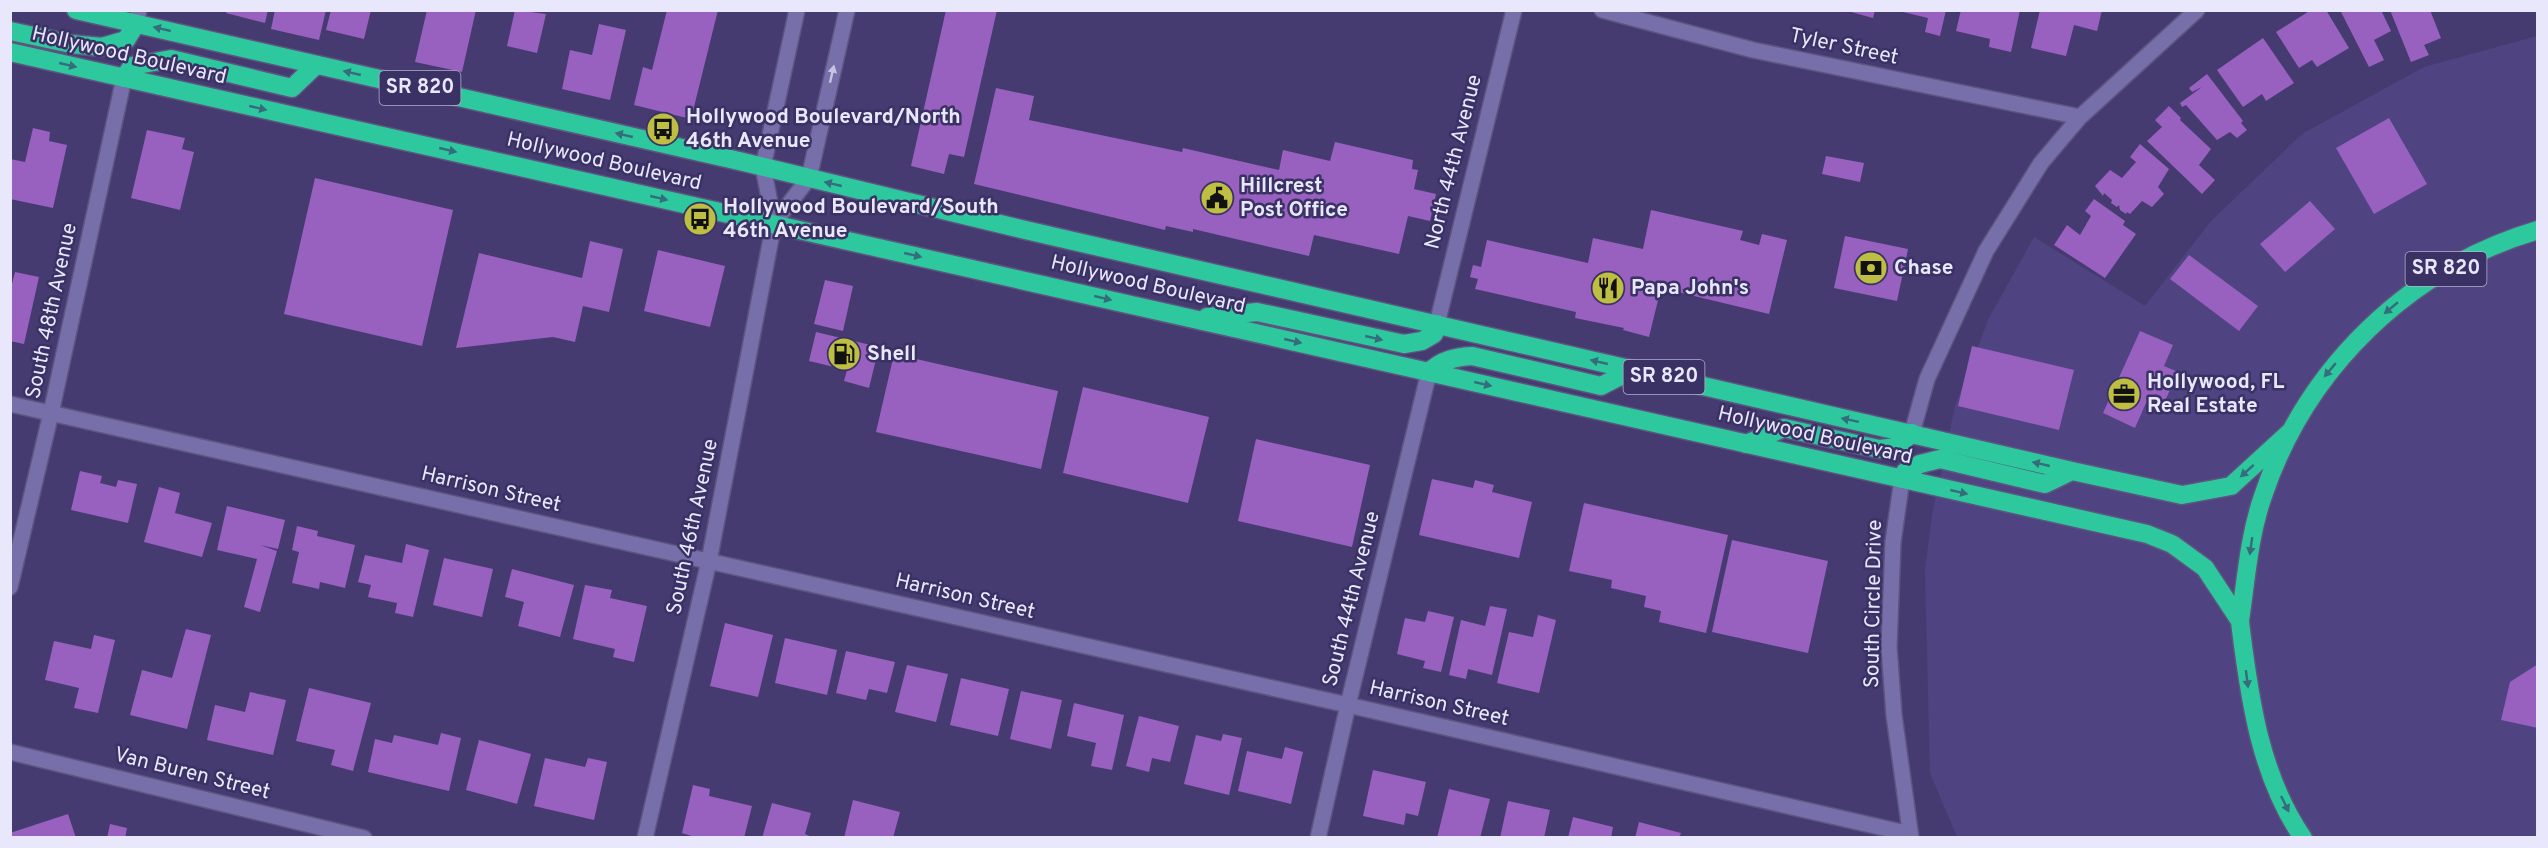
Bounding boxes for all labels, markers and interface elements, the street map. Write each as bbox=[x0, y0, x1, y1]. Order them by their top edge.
street label: Hollywood Boulevard bbox=[29, 20, 229, 92]
street label: Tyler Street bbox=[1787, 22, 1901, 72]
one-way arrow bbox=[153, 24, 171, 34]
one-way arrow bbox=[58, 61, 77, 71]
one-way arrow bbox=[828, 65, 838, 83]
one-way arrow bbox=[342, 68, 361, 77]
road number: SR 820 bbox=[380, 71, 460, 105]
street label: North 44th Avenue bbox=[1419, 72, 1489, 252]
one-way arrow bbox=[249, 104, 268, 113]
place label: Hollywood Boulevard/North 46th Avenue bbox=[686, 104, 961, 155]
bus stop icon: Hollywood Boulevard/North 46th Avenue bbox=[645, 111, 681, 147]
street label: Hollywood Boulevard bbox=[504, 126, 704, 198]
one-way arrow bbox=[614, 130, 633, 139]
one-way arrow bbox=[439, 146, 457, 156]
place label: Hillcrest Post Office bbox=[1240, 173, 1348, 224]
one-way arrow bbox=[824, 178, 843, 188]
public building icon: Hillcrest Post Office bbox=[1199, 180, 1235, 216]
one-way arrow bbox=[650, 193, 669, 203]
place label: Hollywood Boulevard/South 46th Avenue bbox=[723, 194, 999, 245]
bus stop icon: Hollywood Boulevard/South 46th Avenue bbox=[682, 201, 718, 237]
street label: South 48th Avenue bbox=[20, 221, 84, 401]
street label: Hollywood Boulevard bbox=[1048, 249, 1248, 321]
one-way arrow bbox=[903, 250, 922, 260]
bank icon: Chase bbox=[1853, 250, 1889, 286]
road number: SR 820 bbox=[2406, 252, 2486, 286]
place label: Chase bbox=[1894, 255, 1953, 282]
restaurant icon: Papa John's bbox=[1590, 270, 1626, 306]
place label: Papa John's bbox=[1631, 275, 1749, 302]
one-way arrow bbox=[1094, 294, 1112, 304]
one-way arrow bbox=[2384, 301, 2399, 314]
one-way arrow bbox=[1365, 333, 1383, 343]
fuel station icon: Shell bbox=[826, 336, 862, 372]
one-way arrow bbox=[1284, 337, 1302, 347]
place label: Shell bbox=[867, 341, 916, 368]
one-way arrow bbox=[1589, 357, 1608, 366]
road number: SR 820 bbox=[1624, 360, 1704, 394]
one-way arrow bbox=[2324, 362, 2337, 378]
place label: Hollywood, FL Real Estate bbox=[2147, 369, 2284, 420]
office icon: Hollywood, FL Real Estate bbox=[2106, 376, 2142, 412]
one-way arrow bbox=[1474, 380, 1492, 390]
street label: Hollywood Boulevard bbox=[1715, 400, 1915, 472]
one-way arrow bbox=[1841, 415, 1860, 424]
street label: South 46th Avenue bbox=[661, 437, 725, 617]
one-way arrow bbox=[2031, 458, 2050, 468]
street label: Harrison Street bbox=[418, 461, 564, 519]
one-way arrow bbox=[2240, 464, 2255, 477]
one-way arrow bbox=[1950, 488, 1969, 497]
street label: South 44th Avenue bbox=[1317, 509, 1387, 689]
street label: South Circle Drive bbox=[1859, 519, 1889, 689]
one-way arrow bbox=[2246, 537, 2255, 556]
street label: Harrison Street bbox=[892, 568, 1038, 626]
one-way arrow bbox=[2242, 670, 2252, 689]
street label: Harrison Street bbox=[1366, 675, 1512, 733]
street label: Van Buren Street bbox=[111, 742, 273, 806]
one-way arrow bbox=[2280, 795, 2289, 812]

